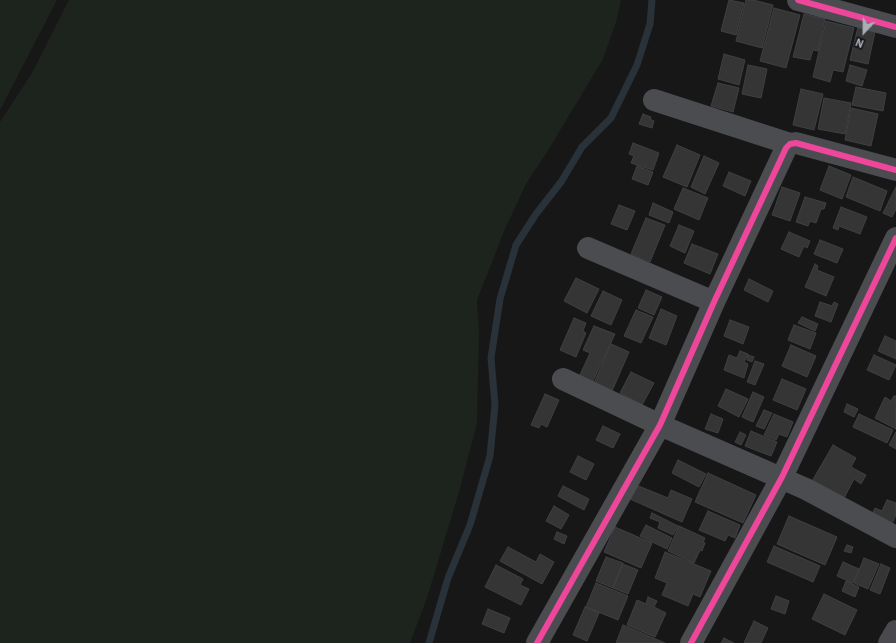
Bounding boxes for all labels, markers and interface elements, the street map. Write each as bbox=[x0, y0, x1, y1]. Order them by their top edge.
north arrow bbox=[844, 12, 884, 52]
text: N bbox=[853, 35, 866, 51]

